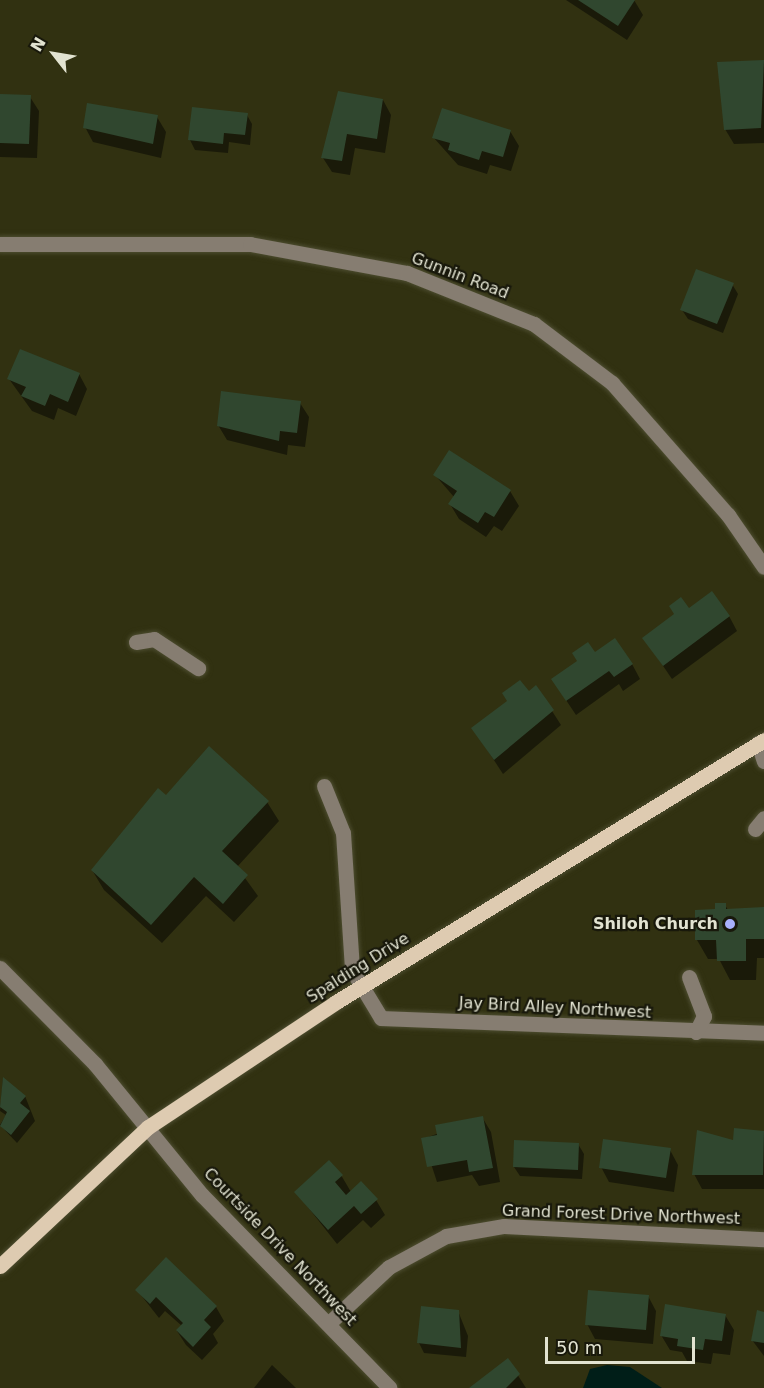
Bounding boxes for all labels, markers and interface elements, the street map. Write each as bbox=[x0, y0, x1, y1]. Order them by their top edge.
north arrow bbox=[24, 24, 84, 84]
text: N bbox=[27, 34, 50, 55]
street label: Gunnin Road bbox=[409, 249, 511, 303]
place label: Shiloh Church bbox=[593, 914, 718, 934]
marker: Shiloh Church bbox=[723, 917, 737, 931]
street label: Spalding Drive bbox=[303, 929, 413, 1007]
street label: Jay Bird Alley Northwest bbox=[458, 993, 652, 1023]
street label: Courtside Drive Northwest bbox=[200, 1164, 360, 1330]
street label: Grand Forest Drive Northwest bbox=[502, 1201, 740, 1229]
scale bar bbox=[548, 1325, 698, 1363]
text: 50 m bbox=[556, 1337, 602, 1358]

